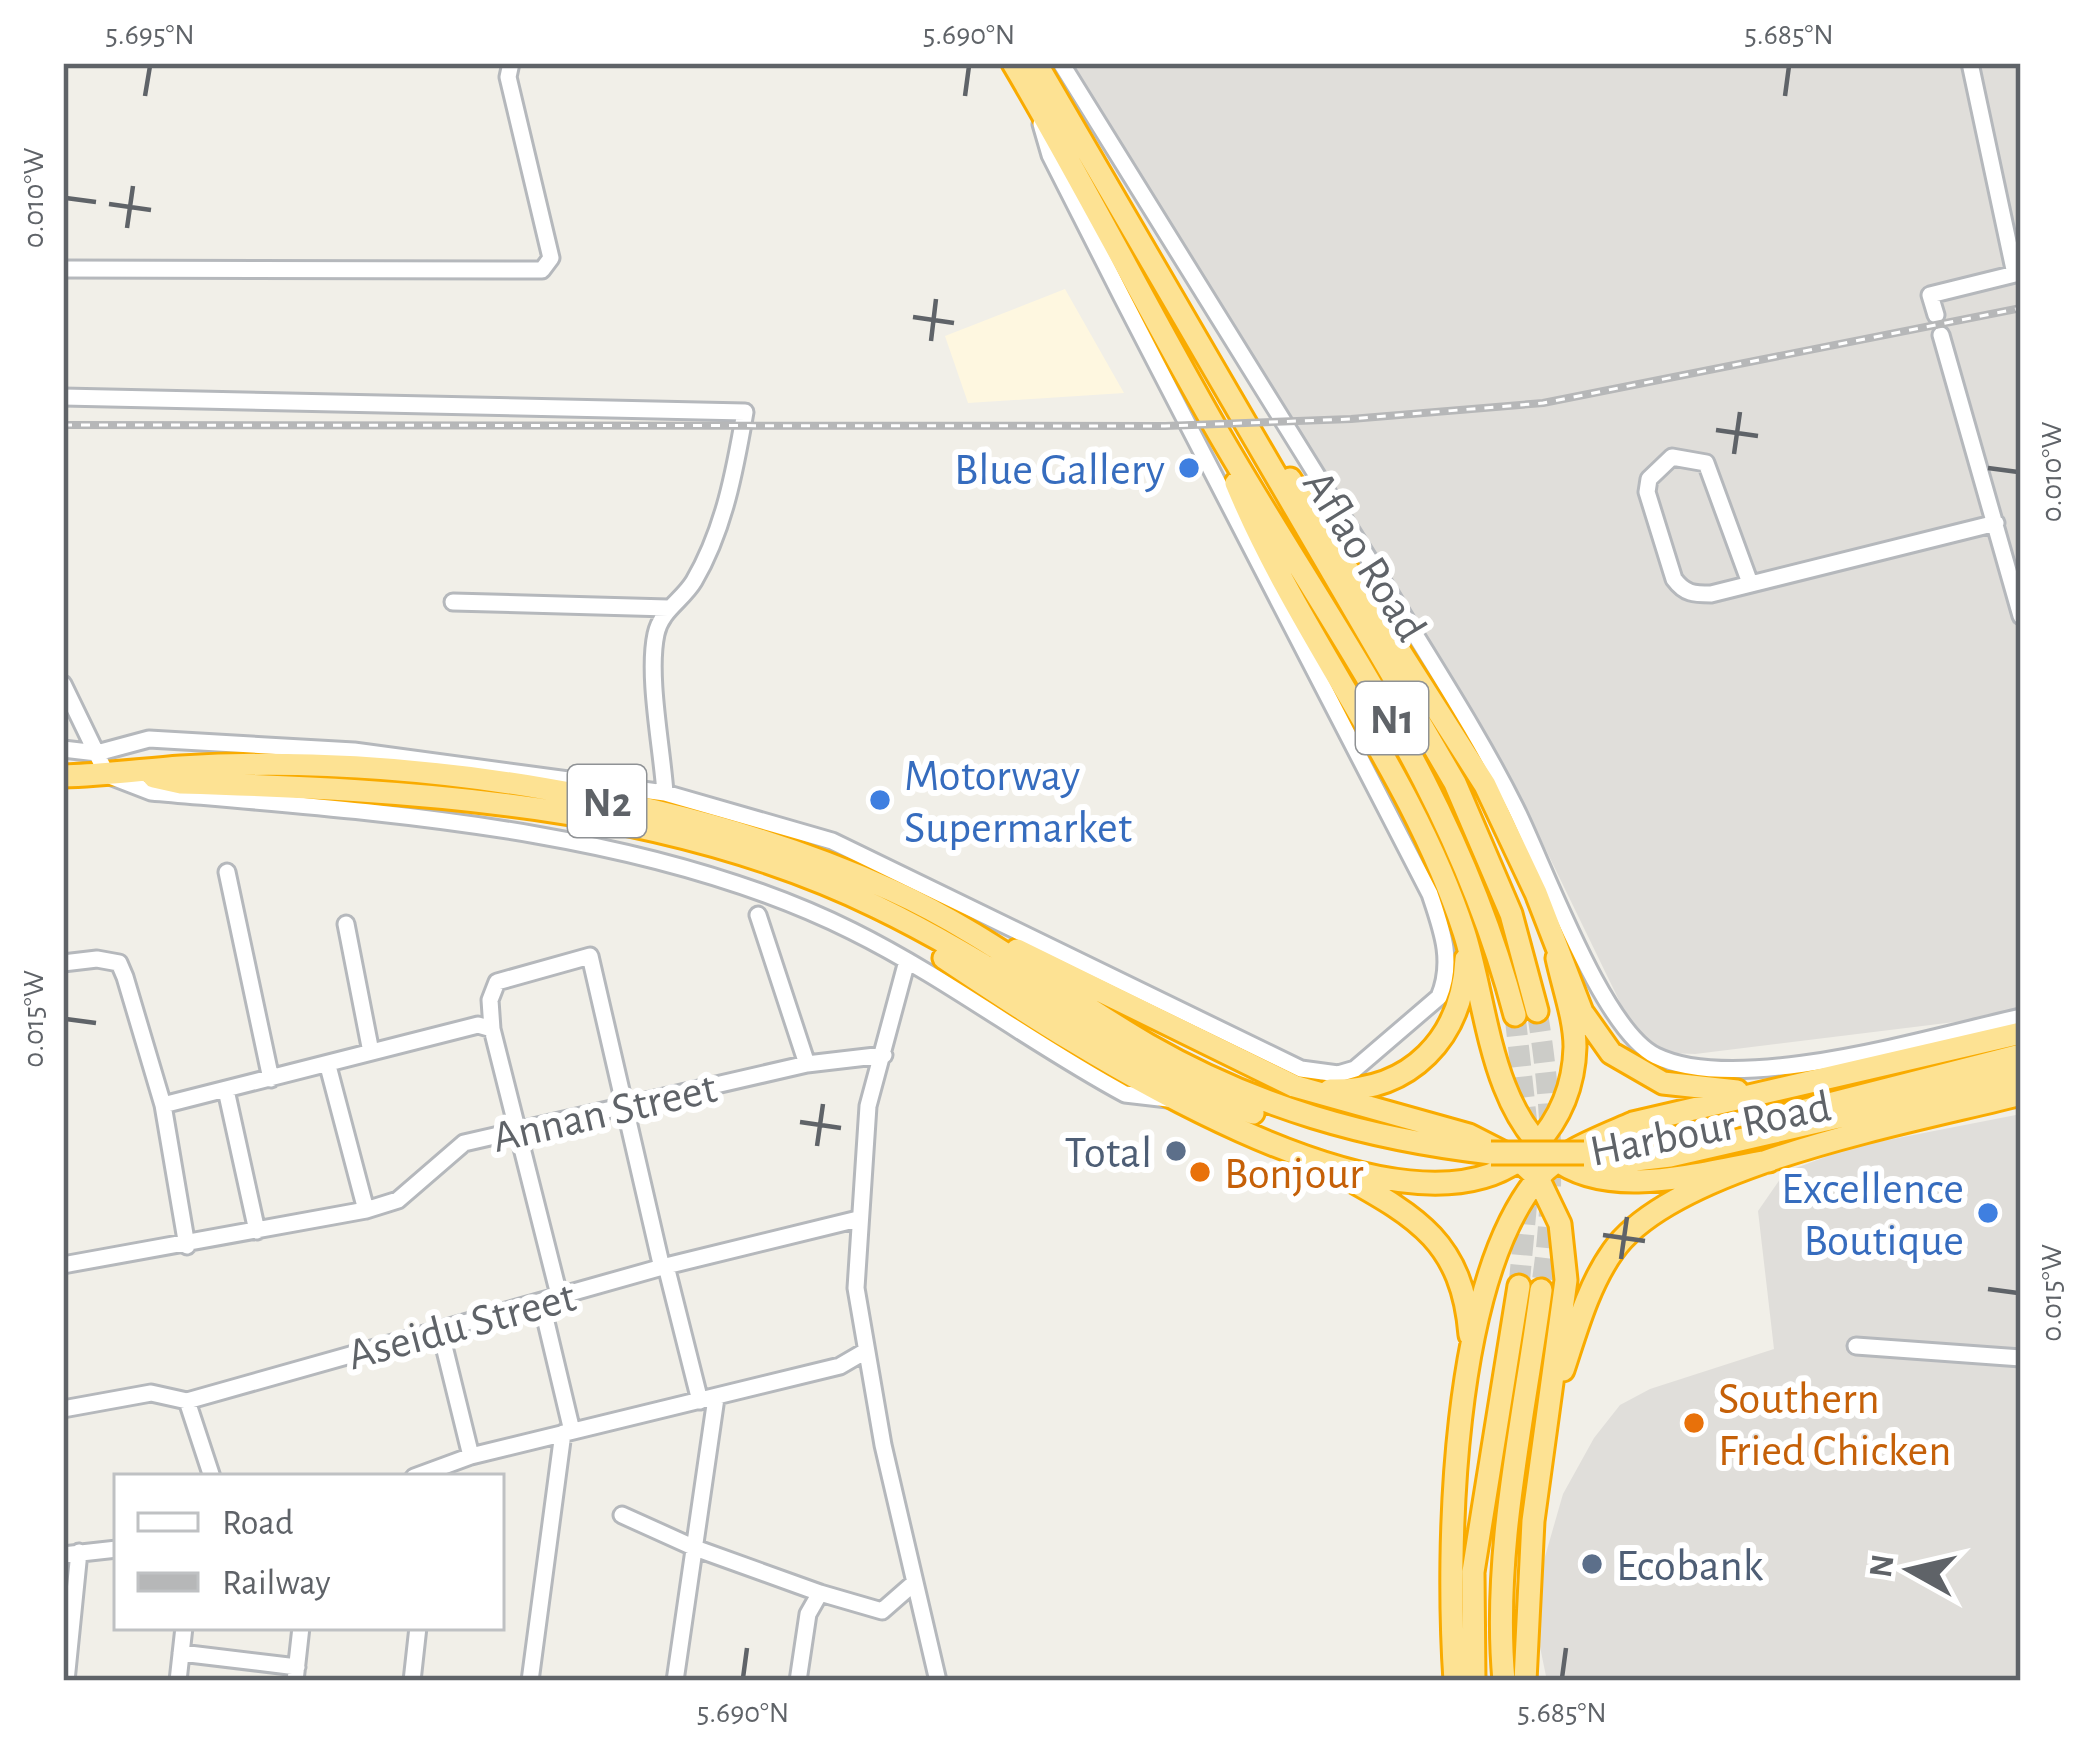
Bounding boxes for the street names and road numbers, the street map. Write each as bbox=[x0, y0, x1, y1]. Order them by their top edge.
street label: Aflao Road bbox=[1294, 463, 1434, 649]
road number: N1 bbox=[1356, 682, 1428, 754]
road number: N2 bbox=[568, 765, 646, 837]
street label: Annan Street bbox=[488, 1066, 721, 1161]
street label: Harbour Road bbox=[1586, 1084, 1835, 1175]
street label: Aseidu Street bbox=[343, 1274, 580, 1378]

